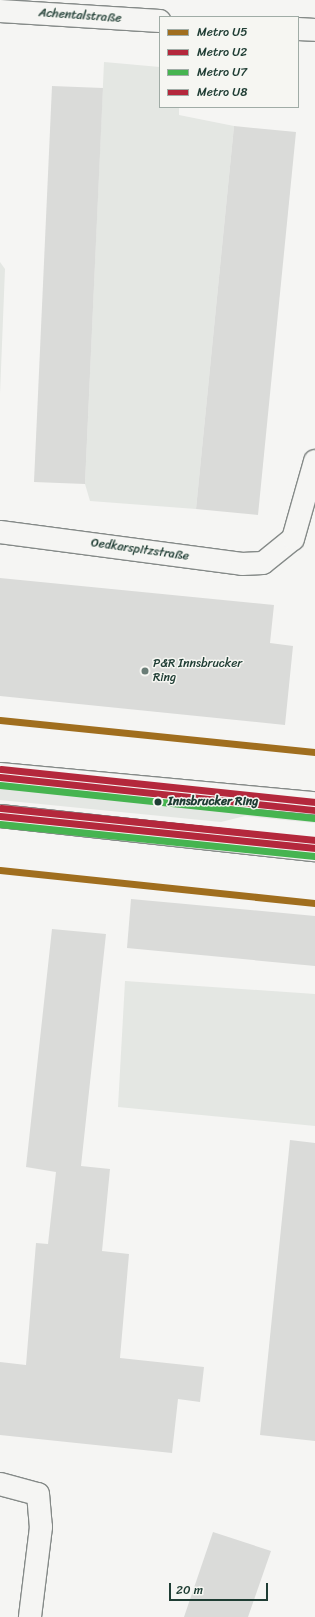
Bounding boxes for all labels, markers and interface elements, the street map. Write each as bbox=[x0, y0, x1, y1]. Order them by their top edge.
street label: Achentalstraße bbox=[38, 6, 122, 26]
legend bbox=[159, 16, 299, 108]
text: Metro U5 bbox=[197, 21, 248, 43]
text: Metro U2 bbox=[197, 41, 247, 63]
text: Metro U7 bbox=[197, 61, 247, 83]
text: Metro U8 bbox=[197, 81, 248, 103]
street label: Oedkarspitzstraße bbox=[90, 536, 190, 564]
place label: P&R Innsbrucker Ring bbox=[153, 657, 242, 685]
marker: P&R Innsbrucker Ring bbox=[140, 666, 150, 676]
marker: Innsbrucker Ring bbox=[151, 795, 165, 809]
place label: Innsbrucker Ring bbox=[168, 795, 258, 809]
scale bar bbox=[171, 1575, 270, 1601]
text: 20 m bbox=[176, 1579, 203, 1601]

